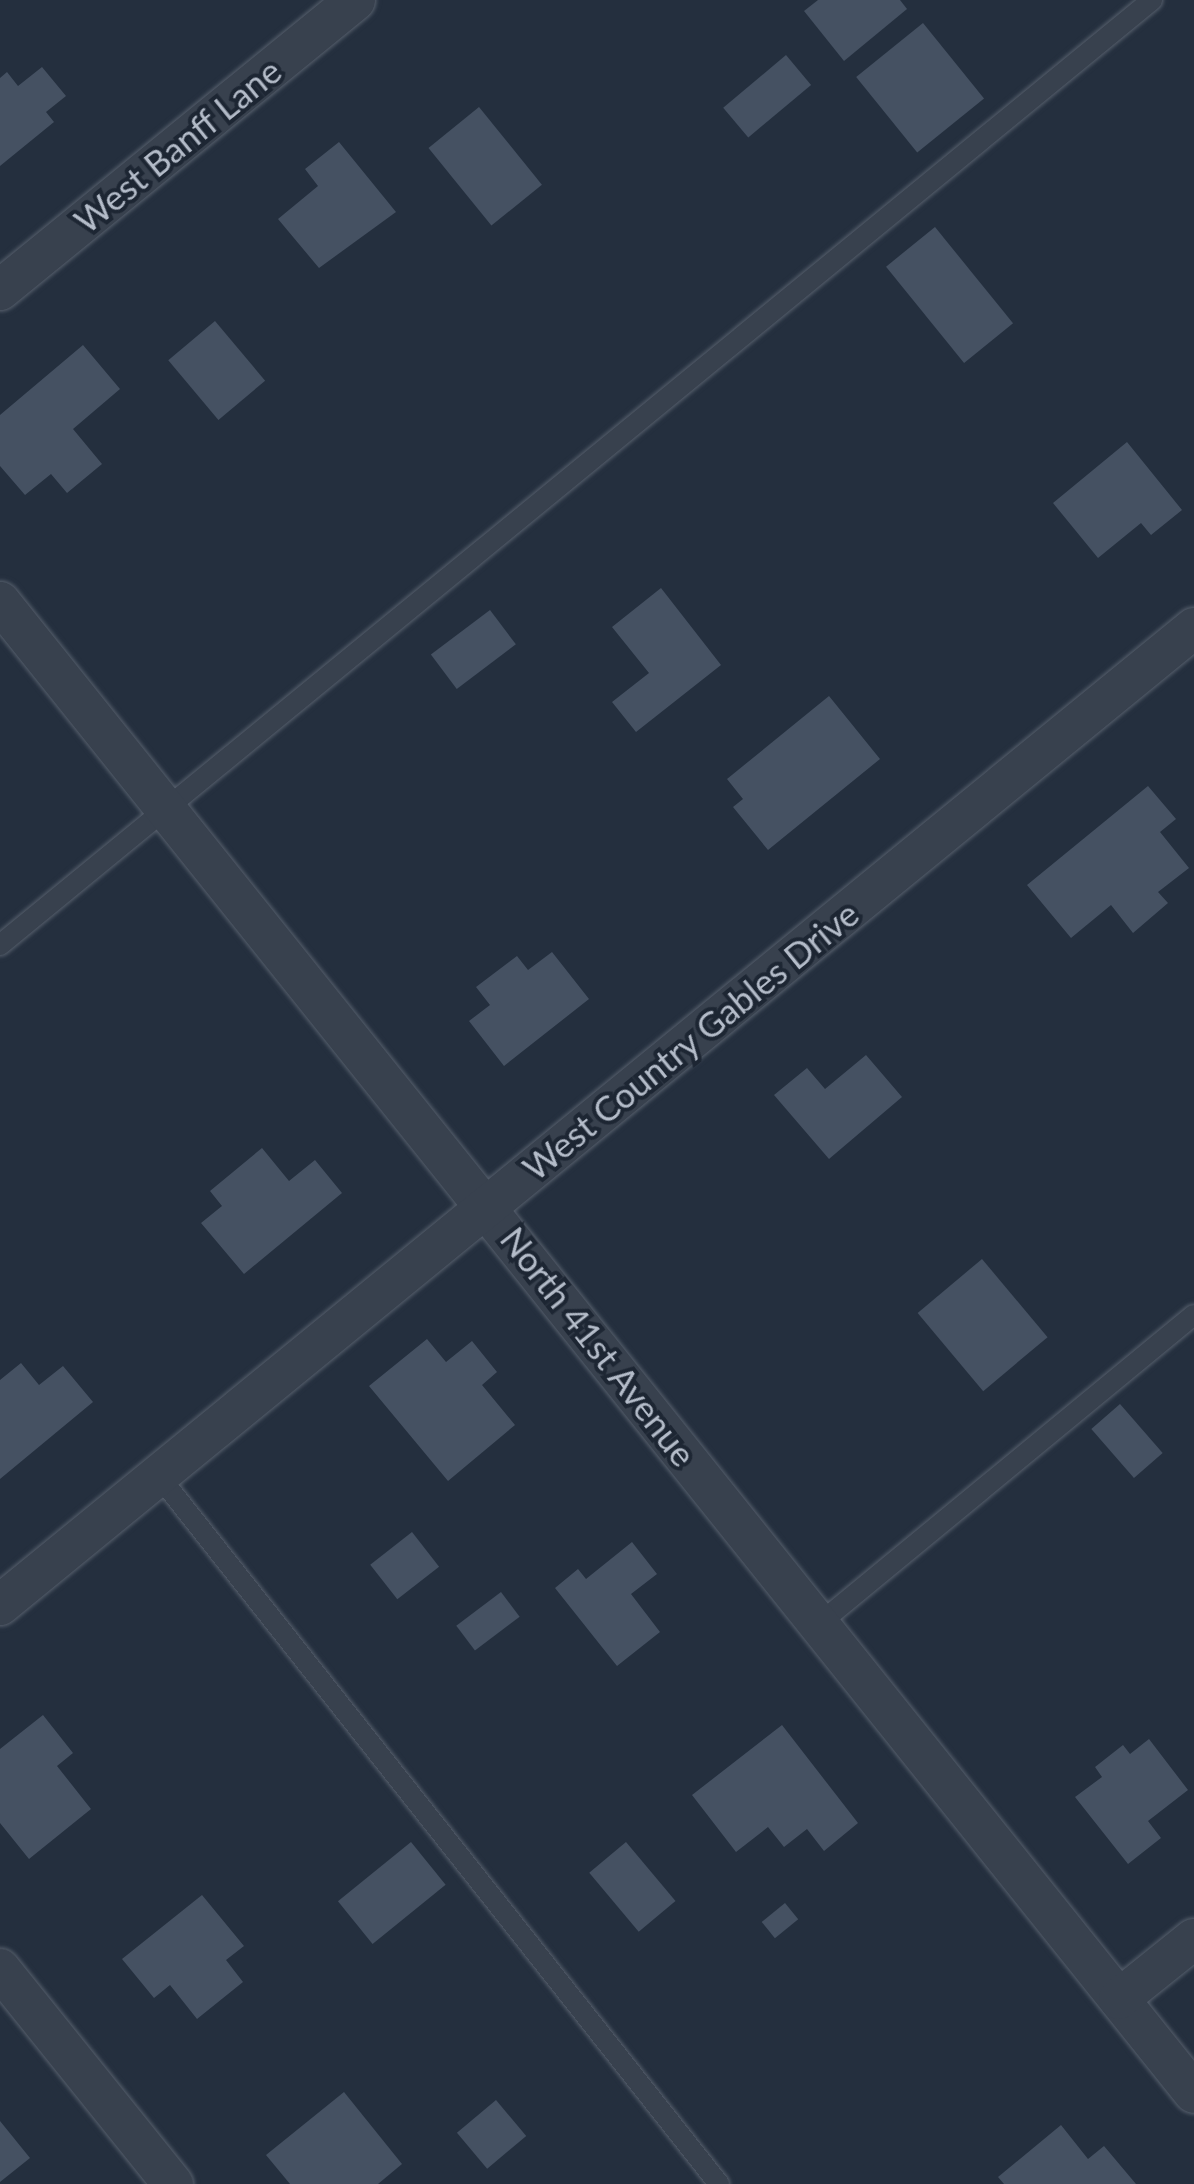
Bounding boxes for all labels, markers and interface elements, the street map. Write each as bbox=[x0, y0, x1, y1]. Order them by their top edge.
street label: West Banff Lane bbox=[65, 49, 289, 241]
street label: West Country Gables Drive bbox=[514, 891, 866, 1189]
street label: North 41st Avenue bbox=[492, 1218, 706, 1474]

